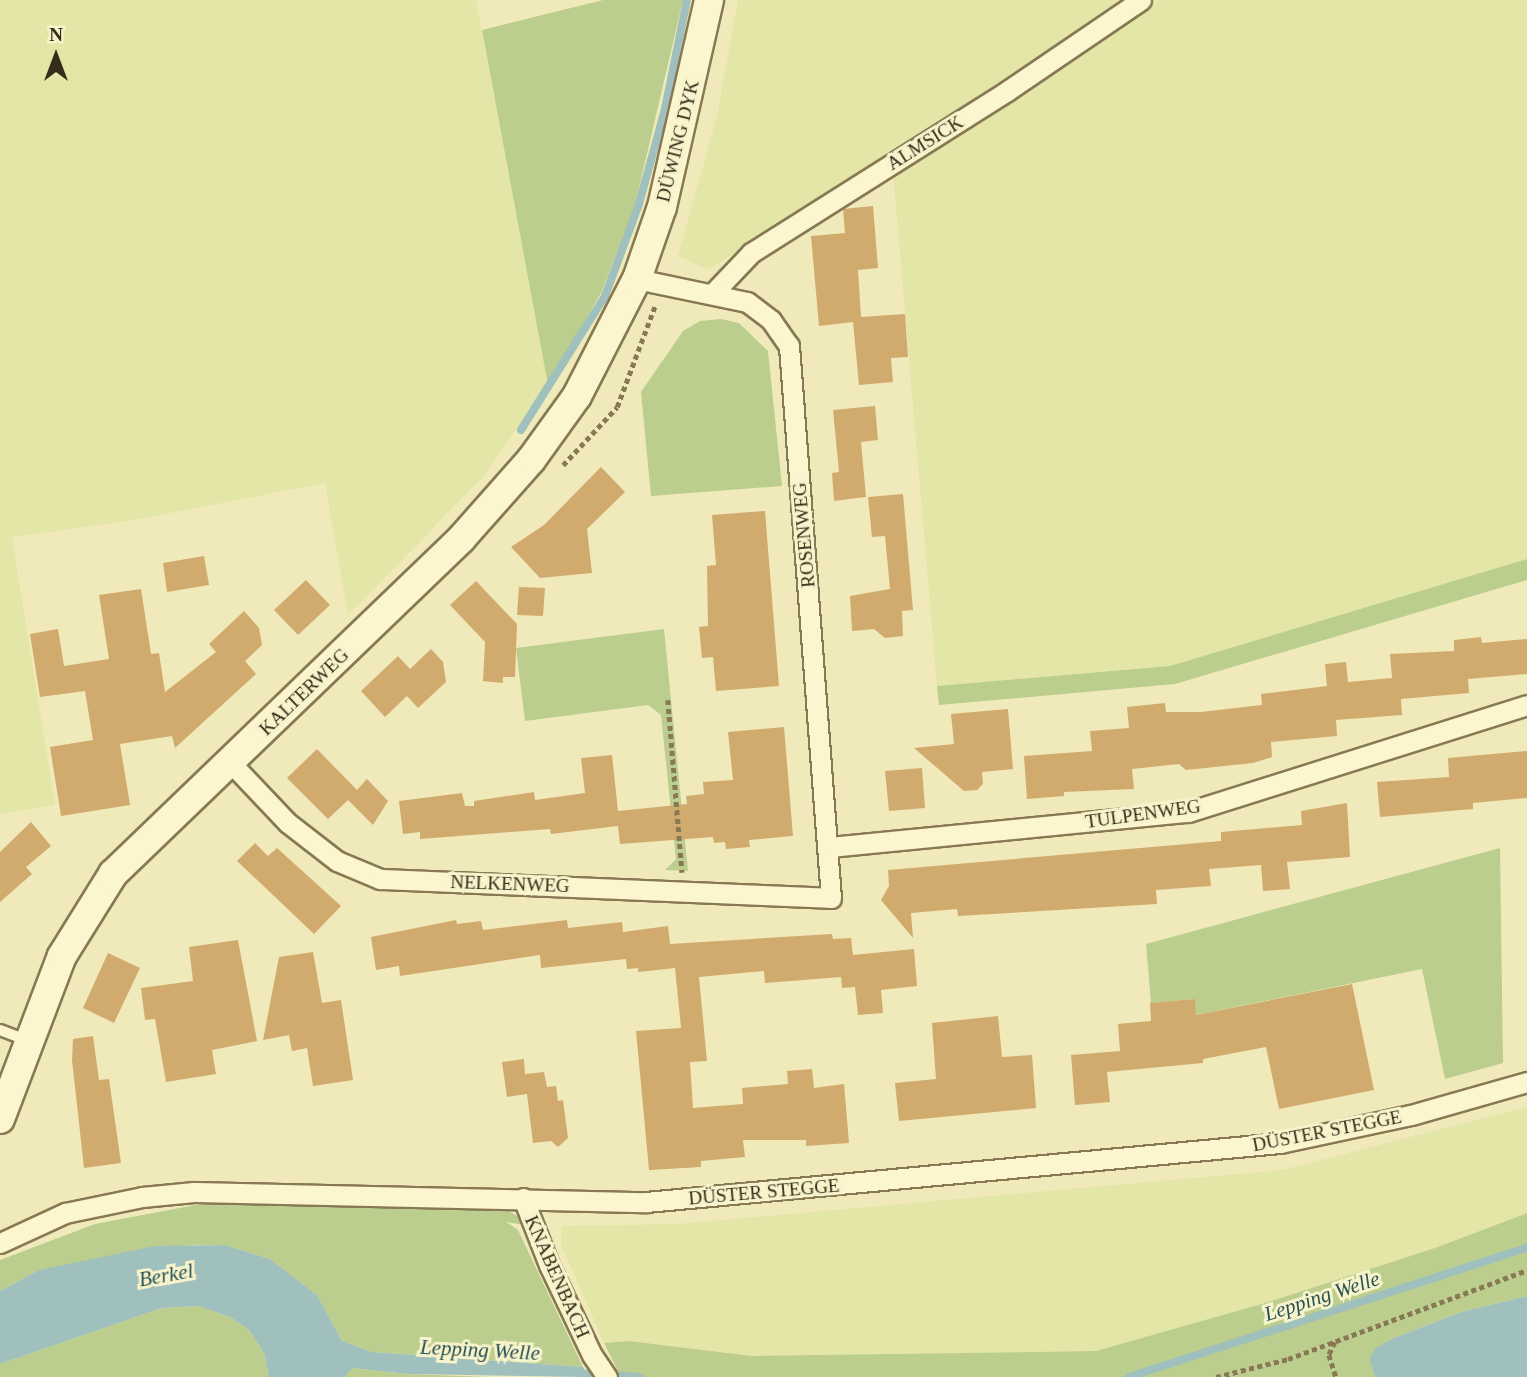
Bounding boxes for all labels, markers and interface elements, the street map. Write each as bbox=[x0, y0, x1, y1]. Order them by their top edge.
north arrow bbox=[21, 21, 91, 91]
text: N bbox=[49, 24, 63, 45]
street label: DÜWING DYK bbox=[652, 78, 704, 204]
street label: ALMSICK bbox=[883, 111, 967, 175]
street label: ROSENWEG bbox=[788, 481, 820, 589]
street label: KALTERWEG bbox=[255, 644, 353, 740]
street label: TULPENWEG bbox=[1084, 795, 1202, 833]
street label: NELKENWEG bbox=[450, 871, 570, 897]
street label: DÜSTER STEGGE bbox=[1250, 1105, 1404, 1157]
street label: DÜSTER STEGGE bbox=[688, 1174, 840, 1210]
street label: KNABENBACH bbox=[520, 1212, 594, 1342]
water label: Berkel bbox=[137, 1258, 195, 1292]
water label: Lepping Welle bbox=[1261, 1265, 1383, 1327]
water label: Lepping Welle bbox=[419, 1334, 541, 1366]

